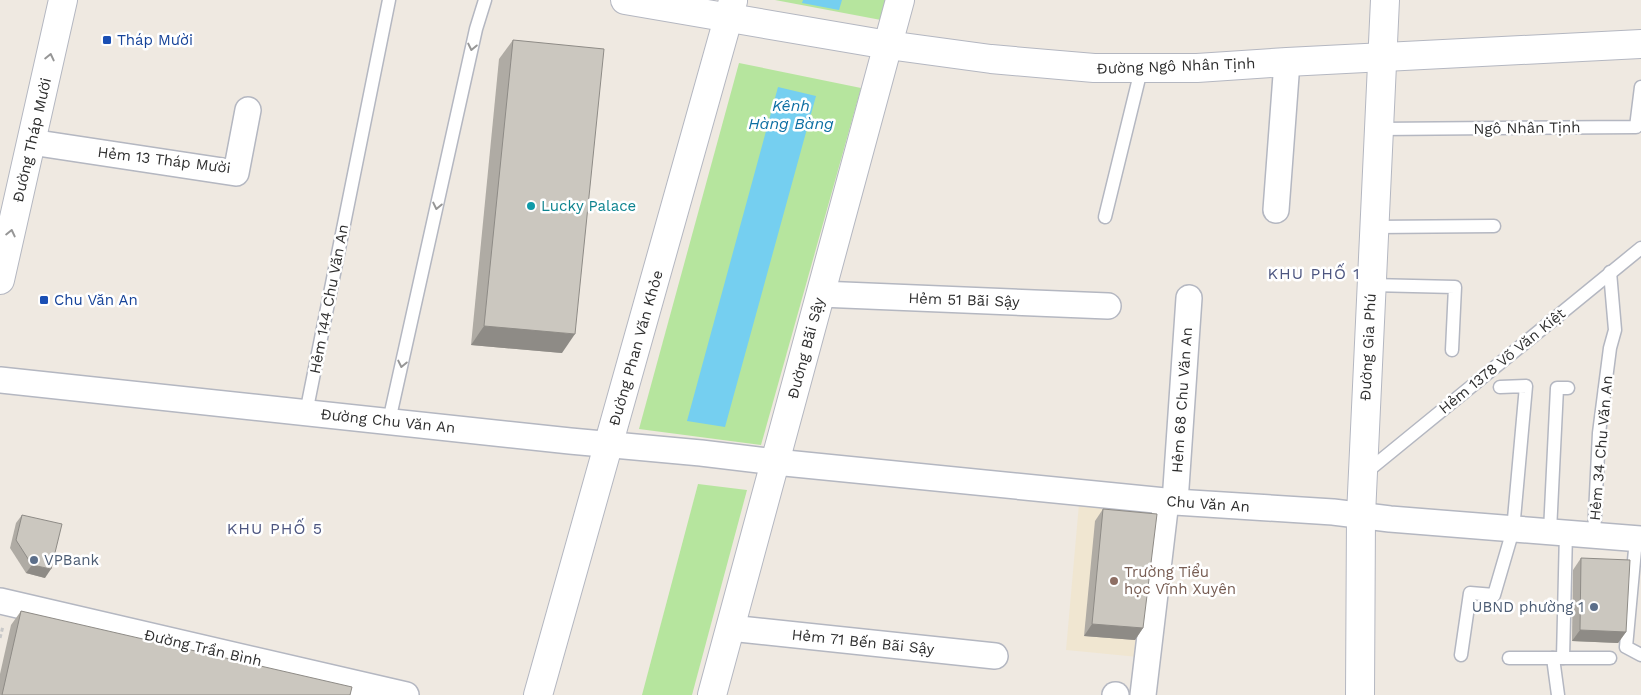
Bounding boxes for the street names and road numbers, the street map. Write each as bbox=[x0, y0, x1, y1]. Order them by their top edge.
street label: Đường Ngô Nhân Tịnh bbox=[1096, 54, 1256, 78]
street label: Đường Tháp Mười bbox=[9, 76, 55, 204]
street label: Ngô Nhân Tịnh bbox=[1473, 118, 1581, 138]
street label: Hẻm 13 Tháp Mười bbox=[96, 143, 232, 177]
street label: Hẻm 144 Chu Văn An bbox=[306, 223, 352, 375]
street label: Đường Phan Văn Khỏe bbox=[605, 268, 667, 428]
street label: Hẻm 51 Bãi Sậy bbox=[908, 289, 1020, 311]
street label: Đường Gia Phú bbox=[1356, 293, 1380, 401]
street label: Đường Bãi Sậy bbox=[784, 295, 828, 401]
street label: Hẻm 1378 Võ Văn Kiệt bbox=[1435, 304, 1569, 418]
street label: Hẻm 68 Chu Văn An bbox=[1168, 326, 1196, 474]
street label: Hẻm 34 Chu Văn An bbox=[1586, 375, 1616, 521]
street label: Đường Chu Văn An bbox=[320, 405, 456, 437]
street label: Chu Văn An bbox=[1166, 492, 1250, 516]
street label: Đường Trần Bình bbox=[142, 626, 264, 670]
street label: Hẻm 71 Bến Bãi Sậy bbox=[791, 626, 935, 658]

